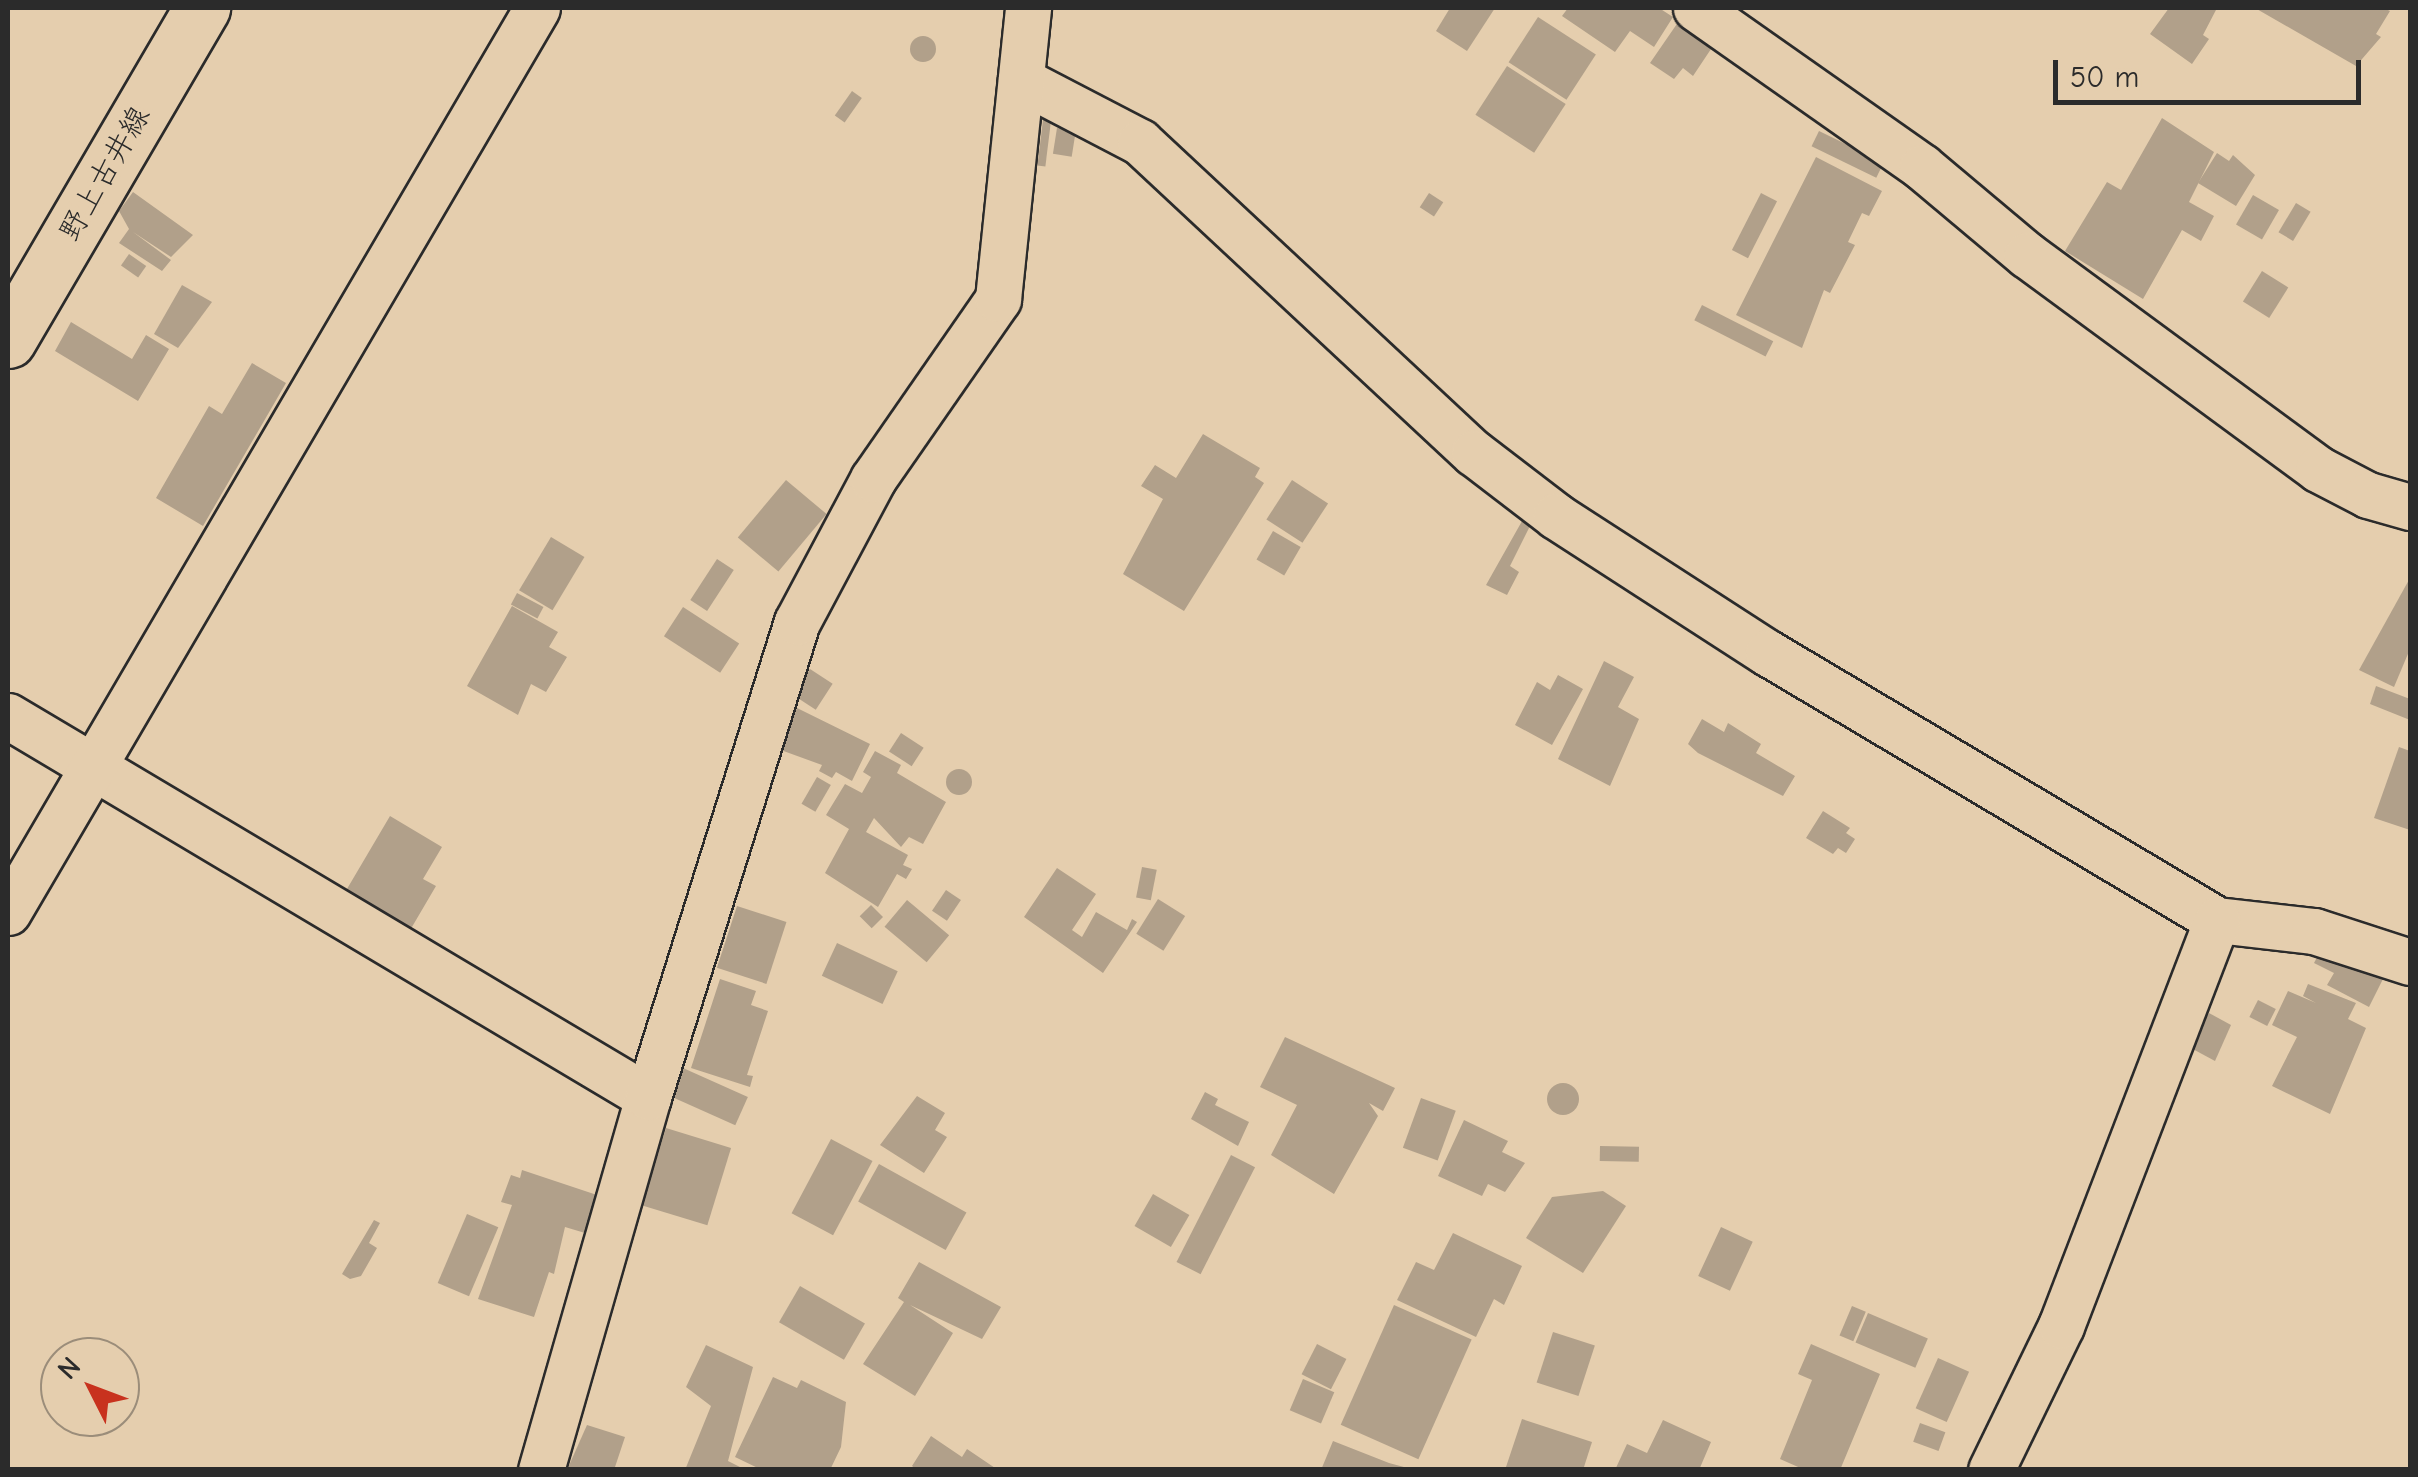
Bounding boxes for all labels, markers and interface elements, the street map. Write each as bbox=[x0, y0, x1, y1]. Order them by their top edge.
scale bar bbox=[2058, 40, 2366, 102]
text: 50 m bbox=[2070, 60, 2139, 95]
street label: 野上古井線 bbox=[52, 100, 158, 248]
north arrow bbox=[40, 1337, 140, 1437]
text: N bbox=[51, 1351, 87, 1386]

